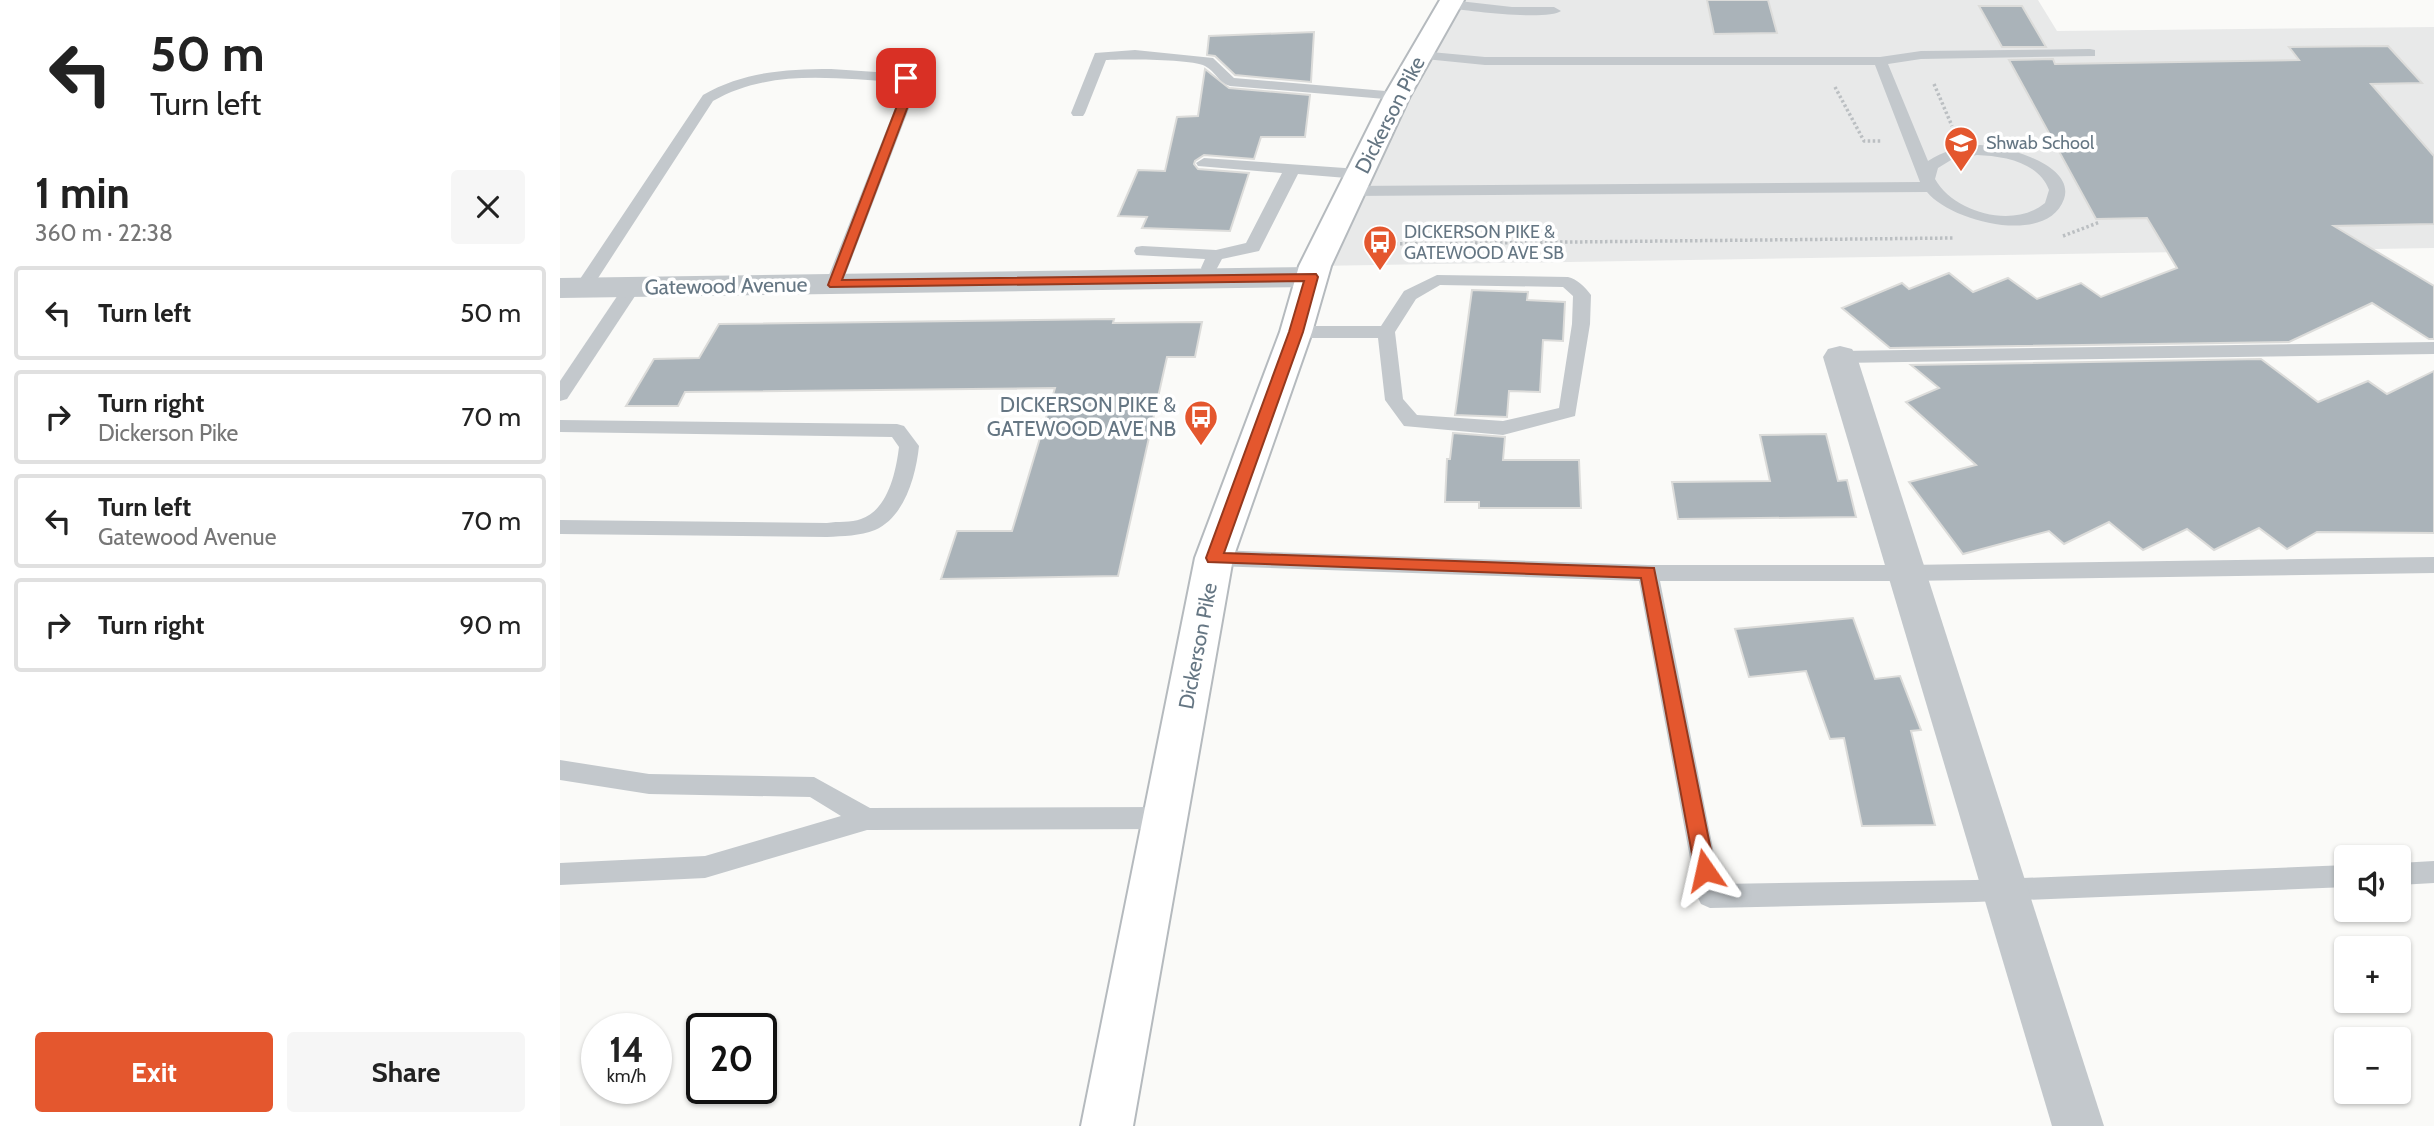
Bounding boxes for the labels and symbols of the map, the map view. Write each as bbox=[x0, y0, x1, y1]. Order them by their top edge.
pin bbox=[876, 48, 936, 108]
street label: Dickerson Pike bbox=[1349, 52, 1430, 178]
school or university icon: Shwab School bbox=[1942, 124, 1980, 173]
place label: Shwab School bbox=[1986, 132, 2095, 154]
place label: DICKERSON PIKE & GATEWOOD AVE SB bbox=[1404, 221, 1564, 264]
bus stop icon: DICKERSON PIKE & GATEWOOD AVE SB bbox=[1361, 223, 1399, 272]
street label: Gatewood Avenue bbox=[644, 272, 808, 299]
place label: DICKERSON PIKE & GATEWOOD AVE NB bbox=[987, 392, 1176, 441]
bus stop icon: DICKERSON PIKE & GATEWOOD AVE NB bbox=[1182, 398, 1220, 447]
street label: Dickerson Pike bbox=[1173, 580, 1222, 711]
position arrow bbox=[1668, 833, 1742, 907]
speed limit sign: 20 bbox=[686, 1013, 777, 1104]

